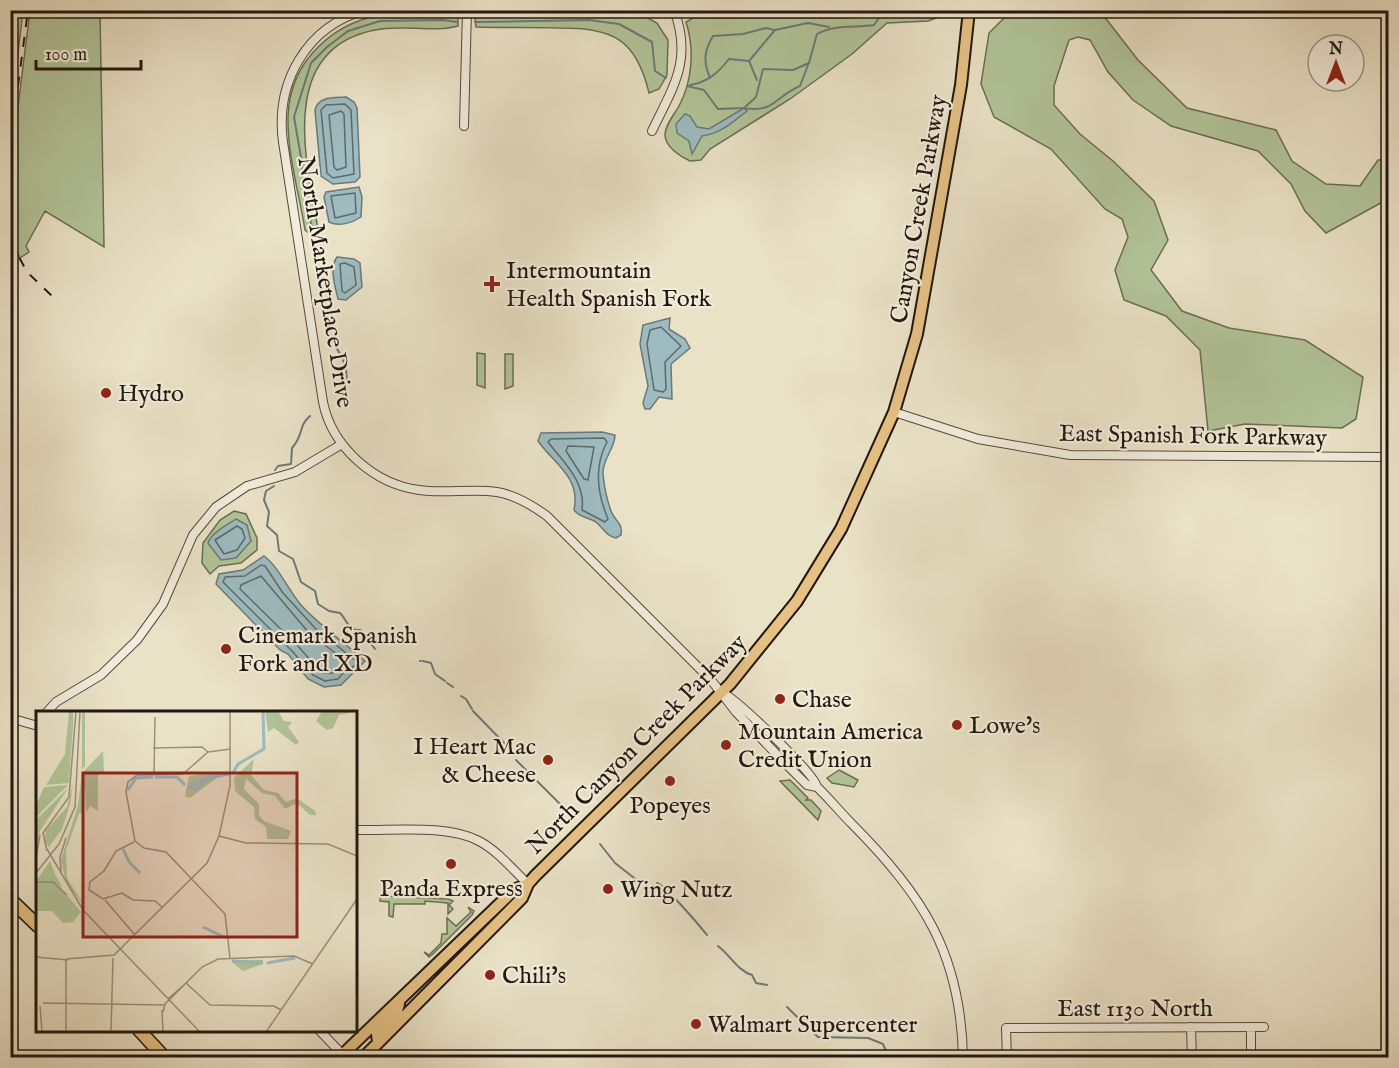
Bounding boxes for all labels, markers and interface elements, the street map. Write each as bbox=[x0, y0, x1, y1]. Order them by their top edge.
scale bar bbox=[36, 33, 141, 71]
north arrow bbox=[1306, 33, 1366, 93]
text: N bbox=[1328, 40, 1343, 60]
text: 100 m bbox=[45, 44, 87, 67]
street label: Canyon Creek Parkway bbox=[884, 92, 955, 326]
street label: North Marketplace Drive bbox=[289, 154, 360, 410]
place label: Intermountain Health Spanish Fork bbox=[506, 256, 711, 315]
marker: Intermountain Health Spanish Fork bbox=[483, 275, 501, 293]
place label: Hydro bbox=[118, 379, 184, 410]
marker: Hydro bbox=[99, 386, 113, 400]
street label: East Spanish Fork Parkway bbox=[1059, 419, 1327, 454]
place label: Cinemark Spanish Fork and XD bbox=[238, 621, 417, 680]
street label: North Canyon Creek Parkway bbox=[520, 628, 754, 862]
marker: Cinemark Spanish Fork and XD bbox=[219, 642, 233, 656]
place label: Chase bbox=[792, 685, 852, 716]
marker: Chase bbox=[773, 692, 787, 706]
inset map bbox=[36, 711, 357, 1032]
place label: Lowe's bbox=[969, 711, 1041, 742]
place label: Mountain America Credit Union bbox=[738, 717, 924, 776]
marker: Lowe's bbox=[950, 718, 964, 732]
place label: I Heart Mac & Cheese bbox=[413, 732, 536, 791]
marker: Mountain America Credit Union bbox=[719, 738, 733, 752]
marker: I Heart Mac & Cheese bbox=[541, 753, 555, 767]
marker: Popeyes bbox=[663, 774, 677, 788]
place label: Popeyes bbox=[629, 791, 711, 822]
marker: Panda Express bbox=[444, 857, 458, 871]
place label: Panda Express bbox=[379, 874, 523, 905]
place label: Wing Nutz bbox=[620, 875, 732, 906]
marker: Wing Nutz bbox=[601, 882, 615, 896]
place label: Chili's bbox=[502, 961, 566, 992]
marker: Chili's bbox=[483, 968, 497, 982]
street label: East 1130 North bbox=[1057, 994, 1213, 1025]
place label: Walmart Supercenter bbox=[708, 1010, 917, 1041]
marker: Walmart Supercenter bbox=[689, 1017, 703, 1031]

